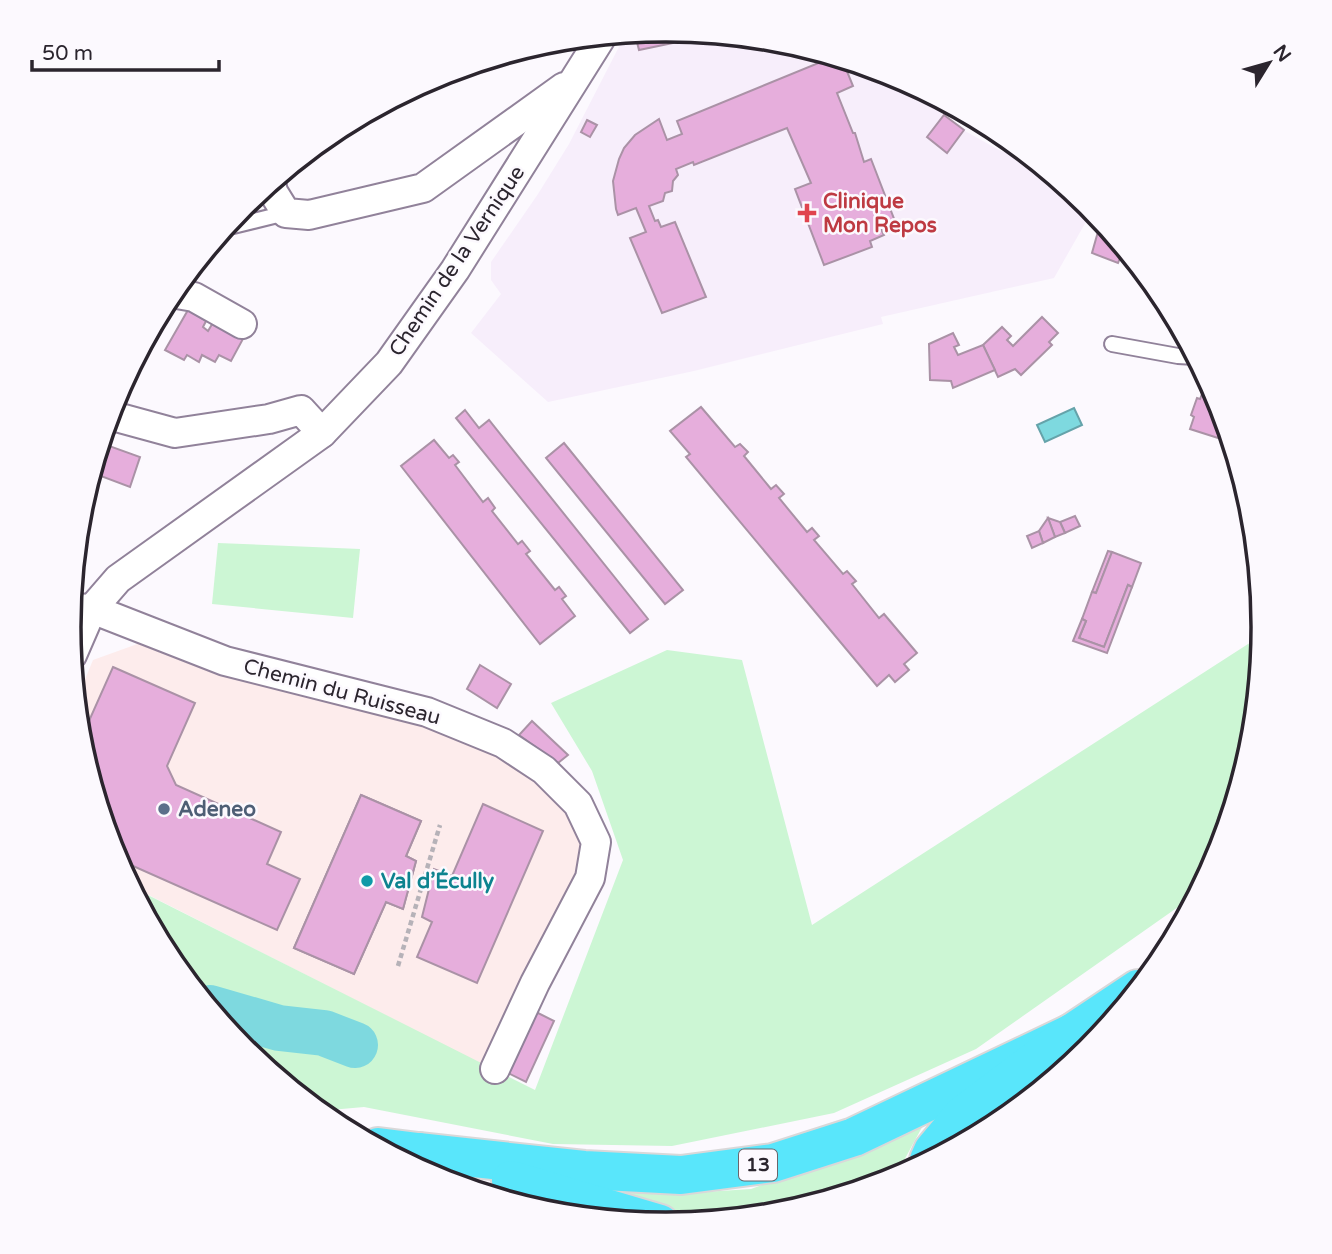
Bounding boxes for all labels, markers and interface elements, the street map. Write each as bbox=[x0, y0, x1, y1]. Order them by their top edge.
scale bar bbox=[32, 28, 219, 72]
north arrow bbox=[1234, 28, 1304, 98]
text: 50 m bbox=[42, 41, 93, 66]
text: N bbox=[1268, 41, 1295, 66]
street label: Chemin de la Vernique bbox=[384, 161, 530, 361]
place label: Clinique Mon Repos bbox=[823, 189, 937, 238]
marker: Clinique Mon Repos bbox=[797, 203, 817, 223]
street label: Chemin du Ruisseau bbox=[241, 654, 443, 730]
place label: Adeneo bbox=[178, 797, 256, 822]
marker: Adeneo bbox=[156, 801, 172, 817]
place label: Val d’Écully bbox=[381, 868, 495, 894]
marker: Val d’Écully bbox=[359, 873, 375, 889]
road number: 13 bbox=[739, 1149, 777, 1180]

